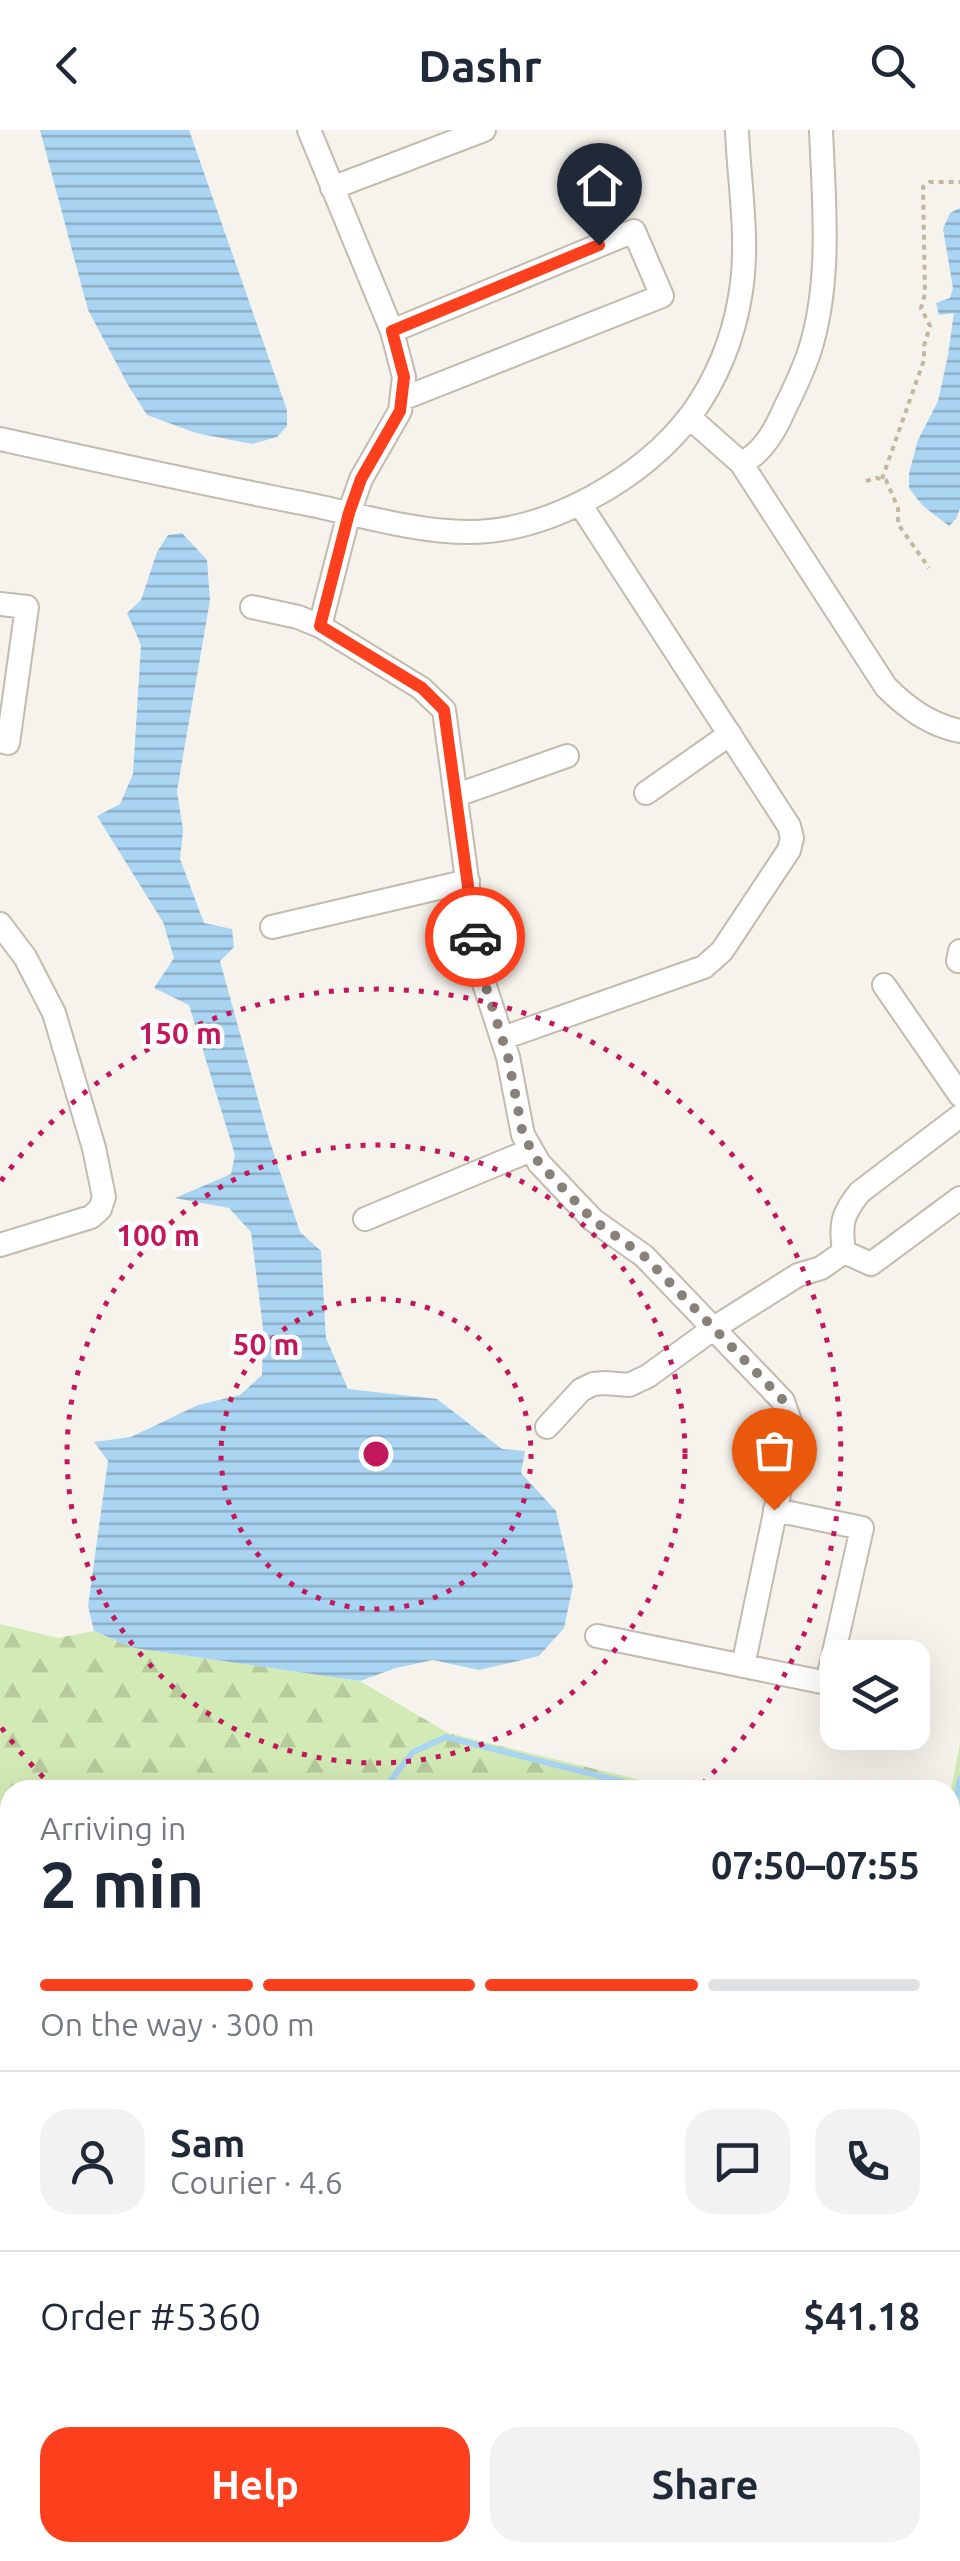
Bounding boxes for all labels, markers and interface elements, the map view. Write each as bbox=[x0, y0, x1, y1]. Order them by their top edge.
icon: back bbox=[40, 38, 95, 93]
icon: search bbox=[865, 38, 920, 93]
text: Dashr bbox=[418, 40, 542, 91]
pin bbox=[557, 143, 642, 246]
icon: home bbox=[572, 158, 627, 213]
courier bbox=[425, 887, 525, 987]
icon: car bbox=[448, 910, 503, 965]
text: 150 m bbox=[138, 1016, 222, 1050]
text: 100 m bbox=[116, 1218, 200, 1252]
text: 50 m bbox=[233, 1327, 299, 1361]
pin bbox=[732, 1408, 817, 1511]
icon: bag bbox=[747, 1423, 802, 1478]
centre of rings bbox=[358, 1436, 394, 1472]
map controls bbox=[820, 1640, 930, 1750]
button: layers bbox=[820, 1640, 930, 1750]
text: Arriving in bbox=[40, 1810, 186, 1846]
text: 07:50–07:55 bbox=[711, 1844, 920, 1886]
text: 2 min bbox=[40, 1847, 204, 1920]
text: On the way · 300 m bbox=[40, 2006, 315, 2042]
button: person bbox=[40, 2109, 145, 2214]
button: chat bbox=[685, 2109, 790, 2214]
button: phone bbox=[815, 2109, 920, 2214]
text: Sam bbox=[170, 2122, 245, 2164]
text: Courier · 4.6 bbox=[170, 2164, 343, 2200]
text: Order #5360 bbox=[40, 2295, 261, 2337]
text: $41.18 bbox=[803, 2295, 920, 2337]
button: Help bbox=[40, 2427, 470, 2542]
button: Share bbox=[490, 2427, 920, 2542]

